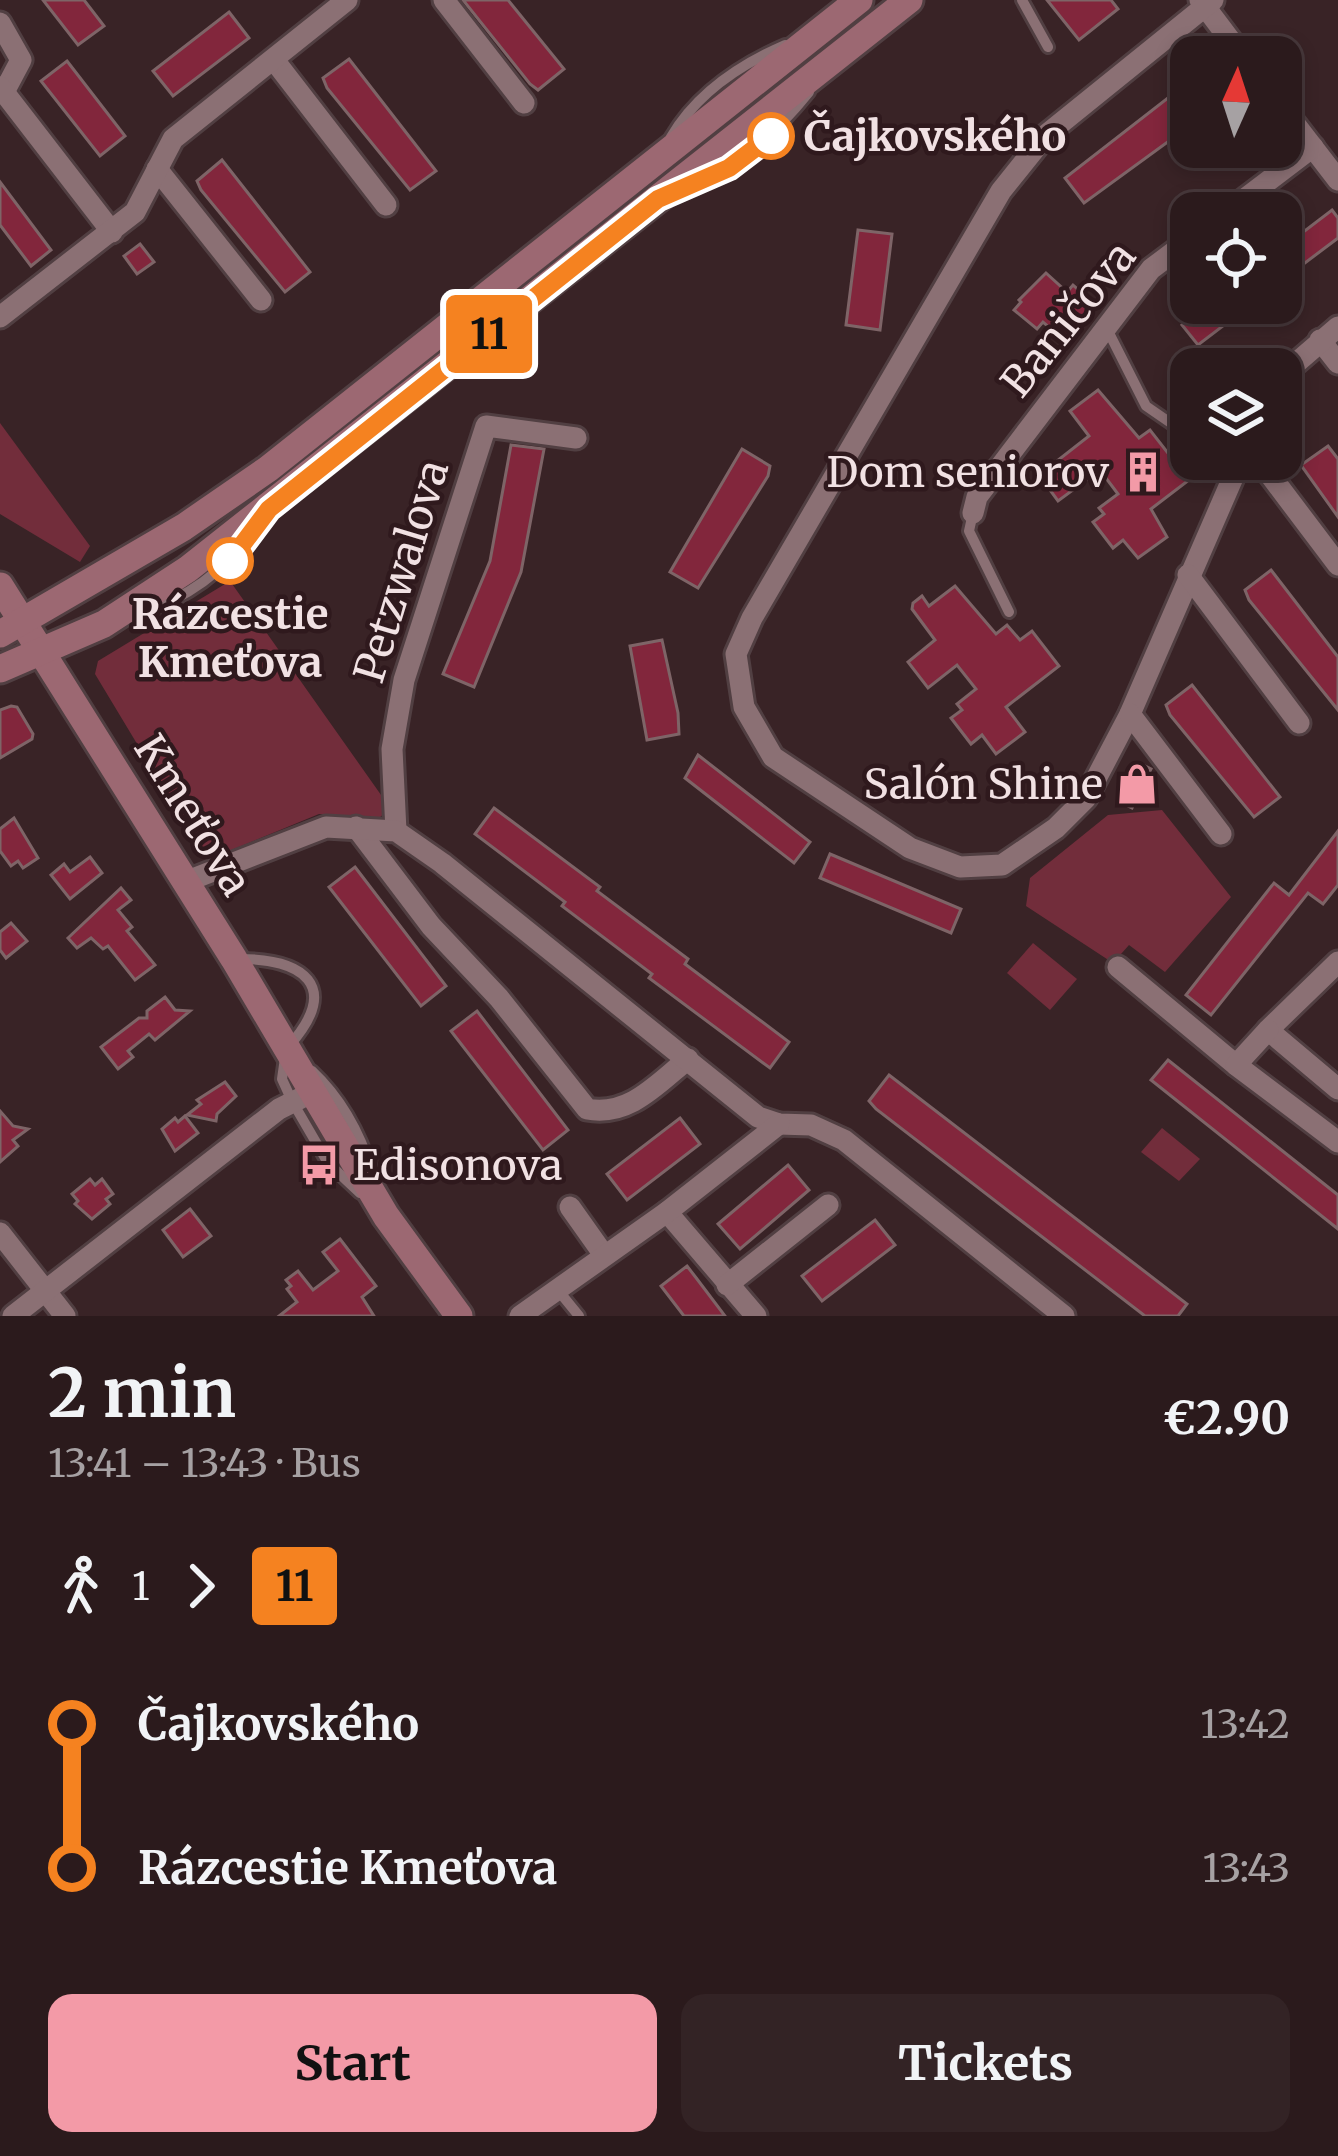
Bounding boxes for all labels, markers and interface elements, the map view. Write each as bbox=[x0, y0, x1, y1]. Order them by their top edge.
north arrow bbox=[1170, 36, 1302, 168]
map controls bbox=[1170, 36, 1302, 480]
place label: Čajkovského bbox=[804, 109, 1066, 162]
marker: Čajkovského bbox=[749, 114, 793, 158]
button: locate bbox=[1170, 192, 1302, 324]
street label: Baničova bbox=[990, 231, 1146, 407]
line badge: 11 bbox=[435, 295, 543, 373]
text: 11 bbox=[470, 308, 508, 360]
button: layers bbox=[1170, 348, 1302, 480]
place label: Dom seniorov bbox=[827, 446, 1110, 498]
building icon: Dom seniorov bbox=[1120, 449, 1166, 495]
street label: Petzwalova bbox=[343, 454, 459, 688]
marker: Rázcestie Kmeťova bbox=[208, 539, 252, 583]
place label: Rázcestie Kmeťova bbox=[132, 588, 328, 688]
street label: Kmeťova bbox=[123, 725, 263, 905]
place label: Salón Shine bbox=[864, 758, 1103, 810]
shop icon: Salón Shine bbox=[1114, 761, 1160, 807]
place label: Edisonova bbox=[353, 1139, 562, 1191]
bus stop icon: Edisonova bbox=[296, 1142, 342, 1188]
text: 2 min bbox=[48, 1352, 236, 1435]
text: €2.90 bbox=[1162, 1390, 1290, 1446]
text: 13:41 – 13:43 · Bus bbox=[48, 1439, 361, 1488]
icon: walk bbox=[48, 1553, 114, 1619]
icon: forward bbox=[168, 1553, 234, 1619]
text: 11 bbox=[276, 1560, 313, 1612]
text: 1 bbox=[132, 1562, 150, 1611]
text: Čajkovského bbox=[138, 1696, 419, 1752]
text: 13:42 bbox=[1200, 1700, 1290, 1749]
text: Rázcestie Kmeťova bbox=[138, 1840, 557, 1896]
text: 13:43 bbox=[1202, 1844, 1290, 1893]
button: Start bbox=[48, 1994, 657, 2132]
button: Tickets bbox=[681, 1994, 1290, 2132]

